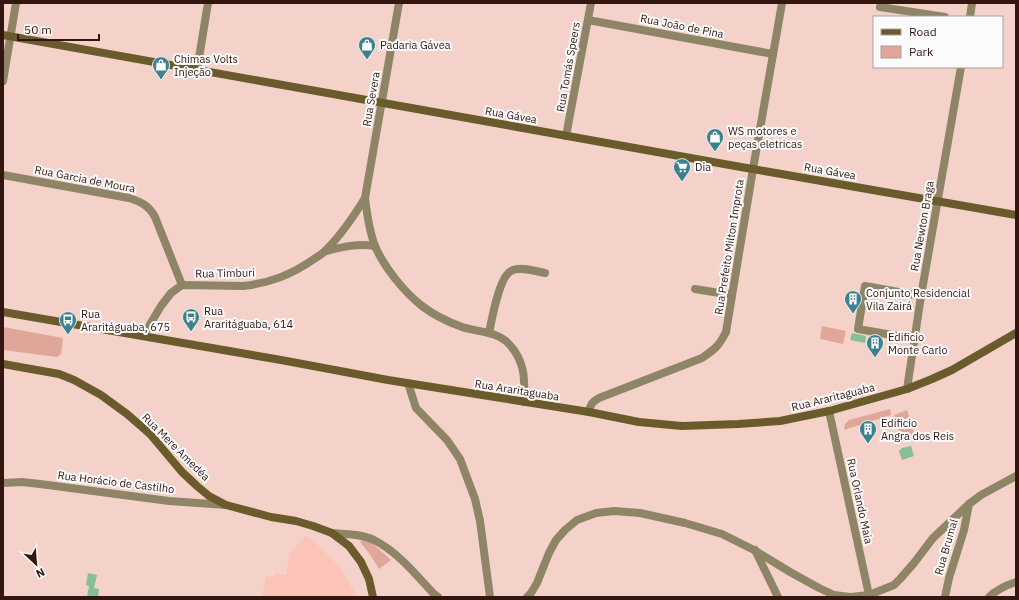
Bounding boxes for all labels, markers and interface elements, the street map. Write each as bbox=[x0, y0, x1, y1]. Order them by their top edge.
street label: Rua João de Pina bbox=[639, 11, 725, 41]
scale bar bbox=[18, 16, 99, 42]
legend bbox=[873, 16, 1003, 68]
street label: Rua Tomás Speers bbox=[553, 21, 583, 113]
text: 50 m bbox=[24, 22, 52, 37]
text: Road bbox=[909, 24, 937, 39]
shop icon: Padaria Gávea bbox=[357, 35, 377, 60]
place label: Padaria Gávea bbox=[380, 38, 451, 52]
text: Park bbox=[909, 44, 934, 59]
place label: Chimas Volts Injeção bbox=[174, 52, 238, 79]
shop icon: Chimas Volts Injeção bbox=[151, 55, 171, 80]
street label: Rua Severa bbox=[359, 70, 383, 127]
street label: Rua Gávea bbox=[484, 104, 538, 126]
place label: WS motores e peças eletricas bbox=[728, 124, 802, 151]
shop icon: WS motores e peças eletricas bbox=[705, 127, 725, 152]
supermarket icon: Dia bbox=[672, 157, 692, 182]
place label: Dia bbox=[695, 160, 711, 174]
street label: Rua Gávea bbox=[803, 160, 857, 182]
street label: Rua Garcia de Moura bbox=[33, 162, 137, 196]
street label: Rua Prefeito Milton Improta bbox=[711, 178, 747, 316]
street label: Rua Newton Braga bbox=[907, 180, 937, 272]
street label: Rua Timburi bbox=[195, 265, 255, 281]
place label: Conjunto Residencial Vila Zairá bbox=[866, 286, 970, 313]
building icon: Conjunto Residencial Vila Zairá bbox=[843, 289, 863, 314]
place label: Rua Araritáguaba, 614 bbox=[204, 304, 293, 331]
place label: Rua Araritáguaba, 675 bbox=[81, 307, 170, 334]
bus stop icon: Rua Araritáguaba, 614 bbox=[181, 307, 201, 332]
bus stop icon: Rua Araritáguaba, 675 bbox=[58, 310, 78, 335]
place label: Edificio Monte Carlo bbox=[888, 330, 948, 357]
building icon: Edificio Monte Carlo bbox=[865, 333, 885, 358]
street label: Rua Araritaguaba bbox=[474, 376, 560, 404]
street label: Rua Araritaguaba bbox=[790, 380, 876, 414]
street label: Rua Mere Amedéa bbox=[139, 410, 213, 484]
place label: Edificio Angra dos Reis bbox=[881, 416, 954, 443]
building icon: Edificio Angra dos Reis bbox=[858, 419, 878, 444]
street label: Rua Orlando Maia bbox=[844, 457, 876, 545]
street label: Rua Horácio de Castilho bbox=[57, 468, 175, 496]
street label: Rua Brumal bbox=[931, 517, 961, 577]
north arrow bbox=[16, 544, 56, 584]
text: N bbox=[34, 565, 47, 581]

